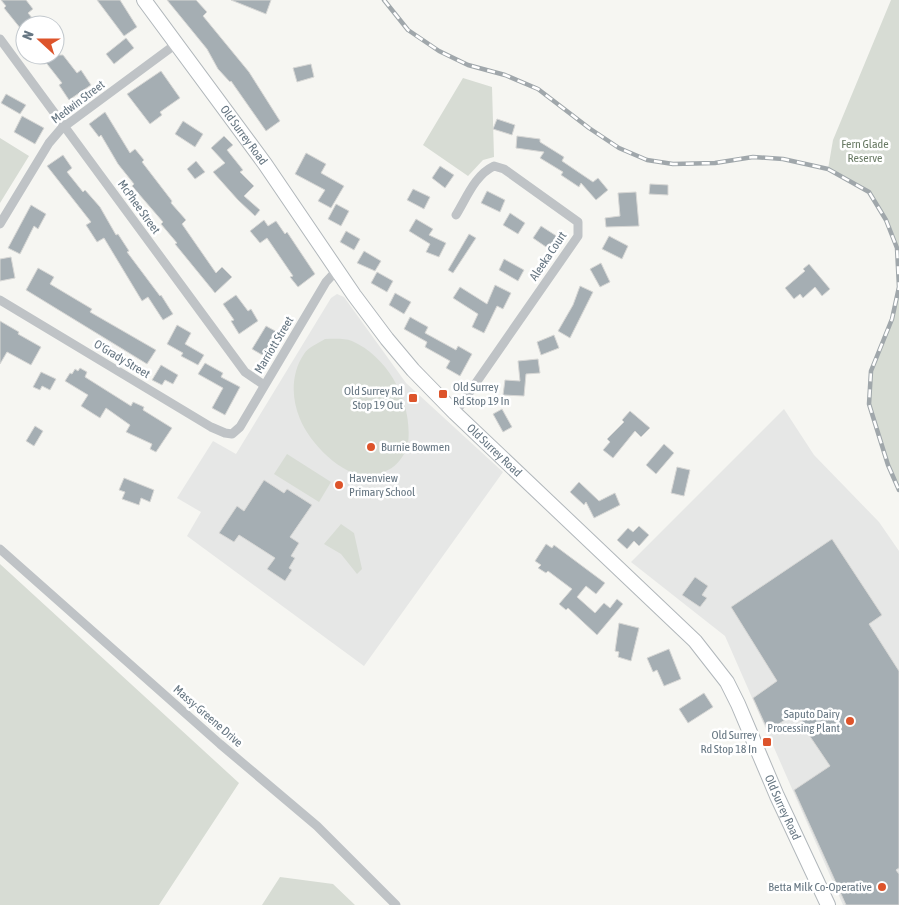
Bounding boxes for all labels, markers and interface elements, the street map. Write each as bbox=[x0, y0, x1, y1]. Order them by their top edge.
north arrow bbox=[15, 15, 65, 65]
text: N bbox=[19, 29, 37, 42]
street label: Medwin Street bbox=[49, 77, 108, 127]
street label: Old Surrey Road bbox=[217, 103, 270, 168]
park label: Fern Glade Reserve bbox=[841, 137, 889, 165]
street label: McPhee Street bbox=[115, 177, 163, 237]
street label: Aleeka Court bbox=[527, 228, 570, 283]
street label: Marriott Street bbox=[252, 314, 297, 376]
street label: O'Grady Street bbox=[91, 337, 153, 381]
place label: Old Surrey Rd Stop 19 In bbox=[453, 380, 510, 408]
place label: Old Surrey Rd Stop 19 Out bbox=[344, 384, 404, 412]
marker: Old Surrey Rd Stop 19 In bbox=[437, 388, 449, 400]
marker: Old Surrey Rd Stop 19 Out bbox=[407, 392, 419, 404]
street label: Old Surrey Road bbox=[464, 421, 525, 480]
place label: Burnie Bowmen bbox=[381, 440, 450, 454]
marker: Burnie Bowmen bbox=[365, 441, 377, 453]
place label: Havenview Primary School bbox=[349, 471, 416, 499]
marker: Havenview Primary School bbox=[333, 479, 345, 491]
street label: Massy-Greene Drive bbox=[171, 682, 245, 750]
place label: Saputo Dairy Processing Plant bbox=[767, 707, 841, 735]
marker: Saputo Dairy Processing Plant bbox=[844, 715, 856, 727]
place label: Old Surrey Rd Stop 18 In bbox=[701, 728, 757, 756]
marker: Old Surrey Rd Stop 18 In bbox=[761, 736, 773, 748]
street label: Old Surrey Road bbox=[762, 773, 804, 842]
place label: Betta Milk Co-Operative bbox=[768, 880, 872, 894]
marker: Betta Milk Co-Operative bbox=[876, 881, 888, 893]

